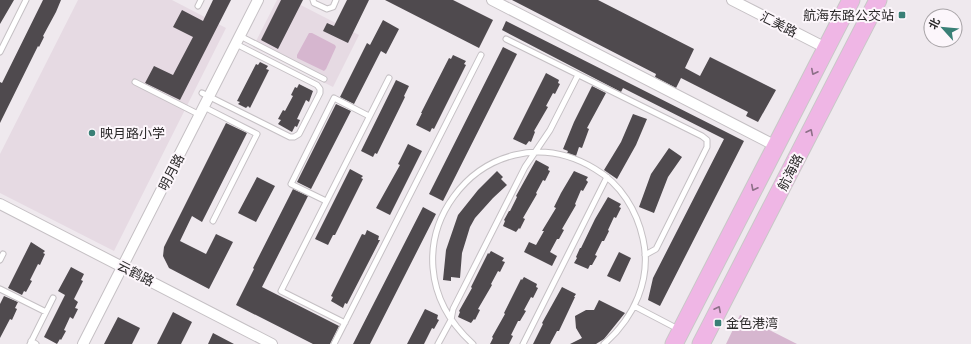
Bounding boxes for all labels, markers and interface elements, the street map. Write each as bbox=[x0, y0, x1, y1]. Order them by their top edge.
place label: 航海东路公交站 bbox=[803, 7, 894, 24]
street label: 汇美路 bbox=[758, 8, 800, 41]
north arrow bbox=[923, 8, 963, 48]
marker: 航海东路公交站 bbox=[897, 10, 907, 20]
text: 北 bbox=[925, 15, 943, 32]
one-way arrow bbox=[811, 68, 819, 75]
place label: 映月路小学 bbox=[100, 125, 165, 142]
marker: 映月路小学 bbox=[87, 128, 97, 138]
one-way arrow bbox=[806, 128, 813, 136]
street label: 明月路 bbox=[155, 151, 188, 193]
street label: 航海路 bbox=[774, 151, 807, 193]
one-way arrow bbox=[752, 184, 759, 191]
street label: 云鹤路 bbox=[115, 257, 157, 290]
one-way arrow bbox=[714, 306, 721, 314]
place label: 金色港湾 bbox=[726, 315, 778, 332]
marker: 金色港湾 bbox=[713, 318, 723, 328]

